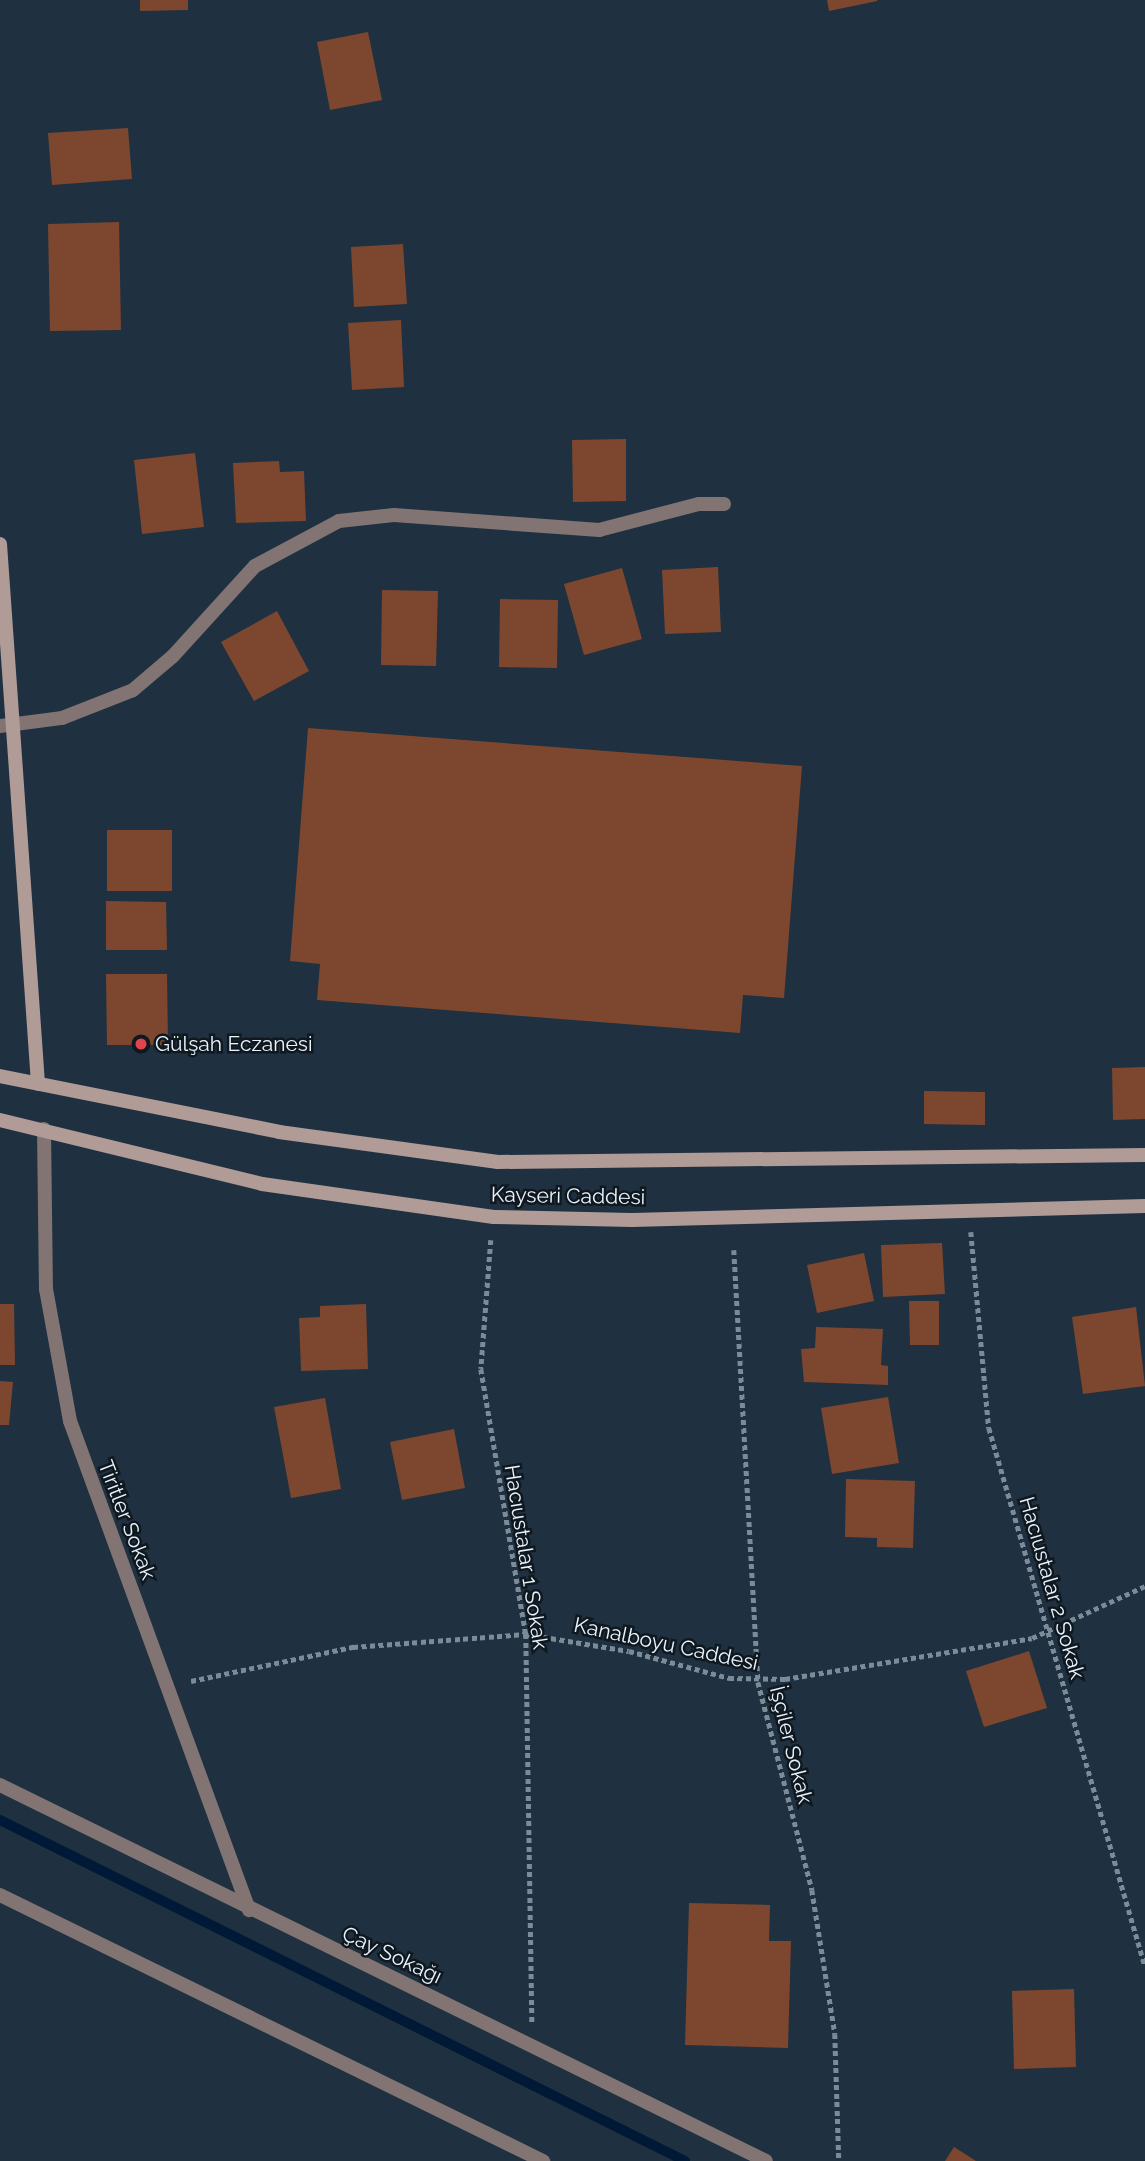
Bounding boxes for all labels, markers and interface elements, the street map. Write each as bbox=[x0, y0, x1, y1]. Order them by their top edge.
place label: Gülşah Eczanesi bbox=[155, 1031, 312, 1057]
marker: Gülşah Eczanesi bbox=[133, 1036, 149, 1052]
street label: Kayseri Caddesi bbox=[491, 1182, 645, 1210]
street label: Tiritler Sokak bbox=[93, 1457, 161, 1583]
street label: Hacıustalar 1 Sokak bbox=[499, 1463, 553, 1651]
street label: Hacıustalar 2 Sokak bbox=[1014, 1494, 1090, 1682]
street label: Kanalboyu Caddesi bbox=[572, 1612, 760, 1676]
street label: İşçiler Sokak bbox=[764, 1683, 818, 1807]
street label: Çay Sokağı bbox=[338, 1921, 446, 1989]

